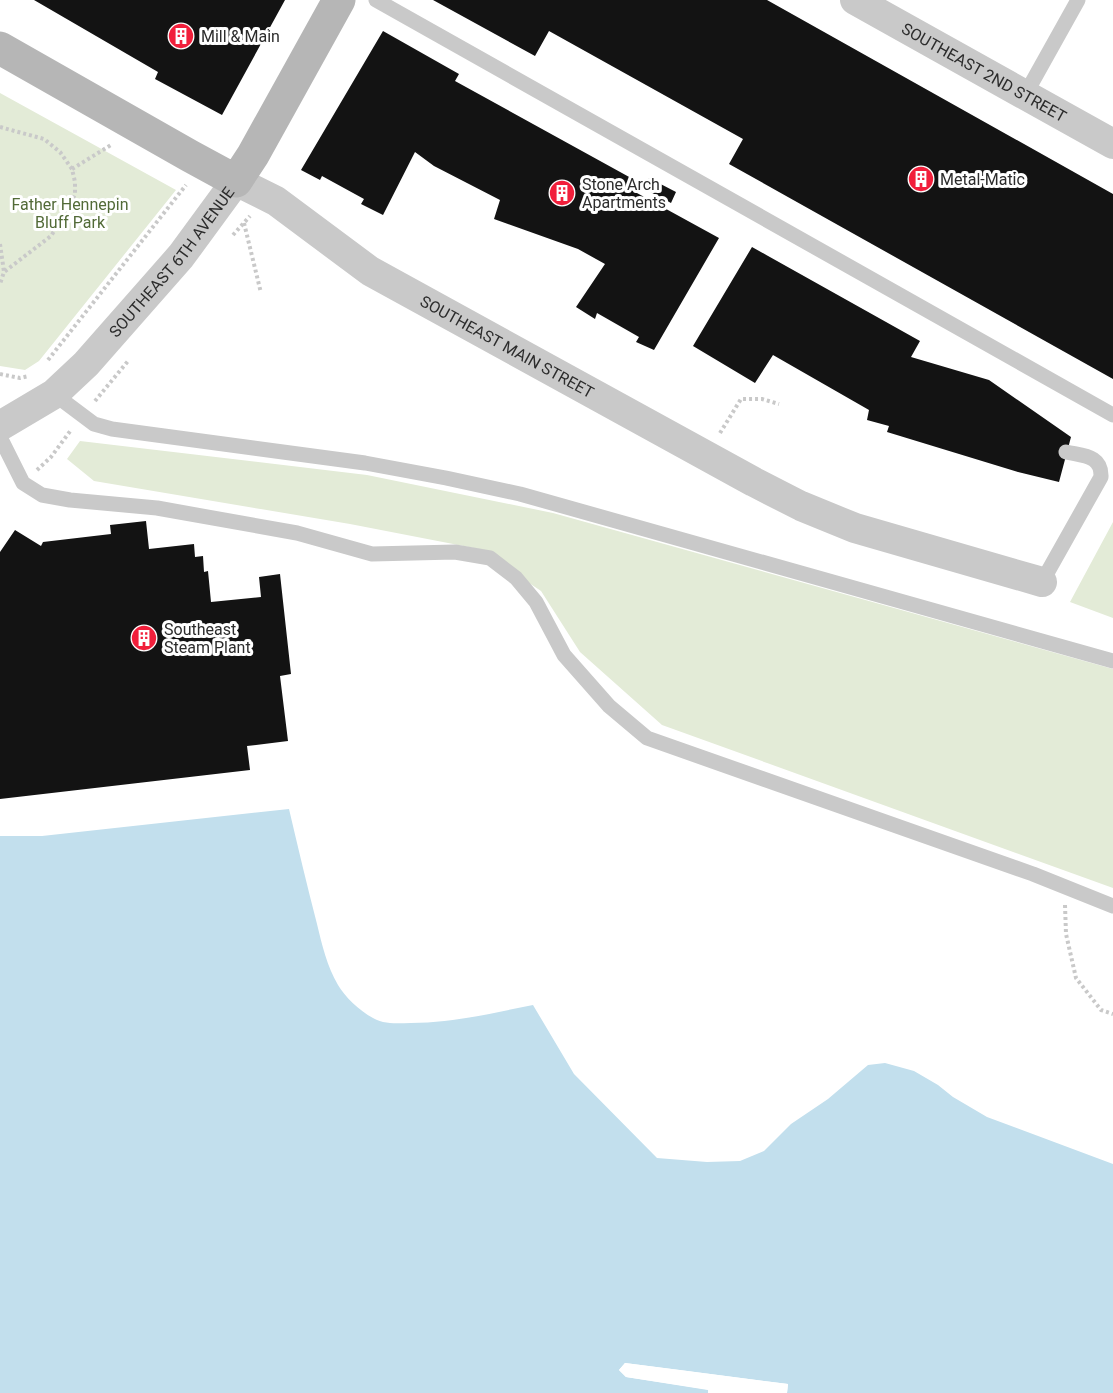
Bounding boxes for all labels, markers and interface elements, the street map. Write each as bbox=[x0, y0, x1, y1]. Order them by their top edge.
street label: SOUTHEAST 2ND STREET bbox=[898, 19, 1070, 126]
building icon: Mill & Main bbox=[166, 21, 196, 51]
place label: Mill & Main bbox=[201, 27, 280, 46]
building icon: Metal-Matic bbox=[906, 164, 936, 194]
place label: Metal-Matic bbox=[940, 170, 1025, 189]
place label: Stone Arch Apartments bbox=[582, 175, 666, 212]
building icon: Stone Arch Apartments bbox=[547, 178, 577, 208]
street label: SOUTHEAST 6TH AVENUE bbox=[105, 183, 238, 341]
park label: Father Hennepin Bluff Park bbox=[12, 195, 128, 232]
street label: SOUTHEAST MAIN STREET bbox=[417, 291, 598, 402]
place label: Southeast Steam Plant bbox=[164, 620, 251, 657]
building icon: Southeast Steam Plant bbox=[129, 623, 159, 653]

